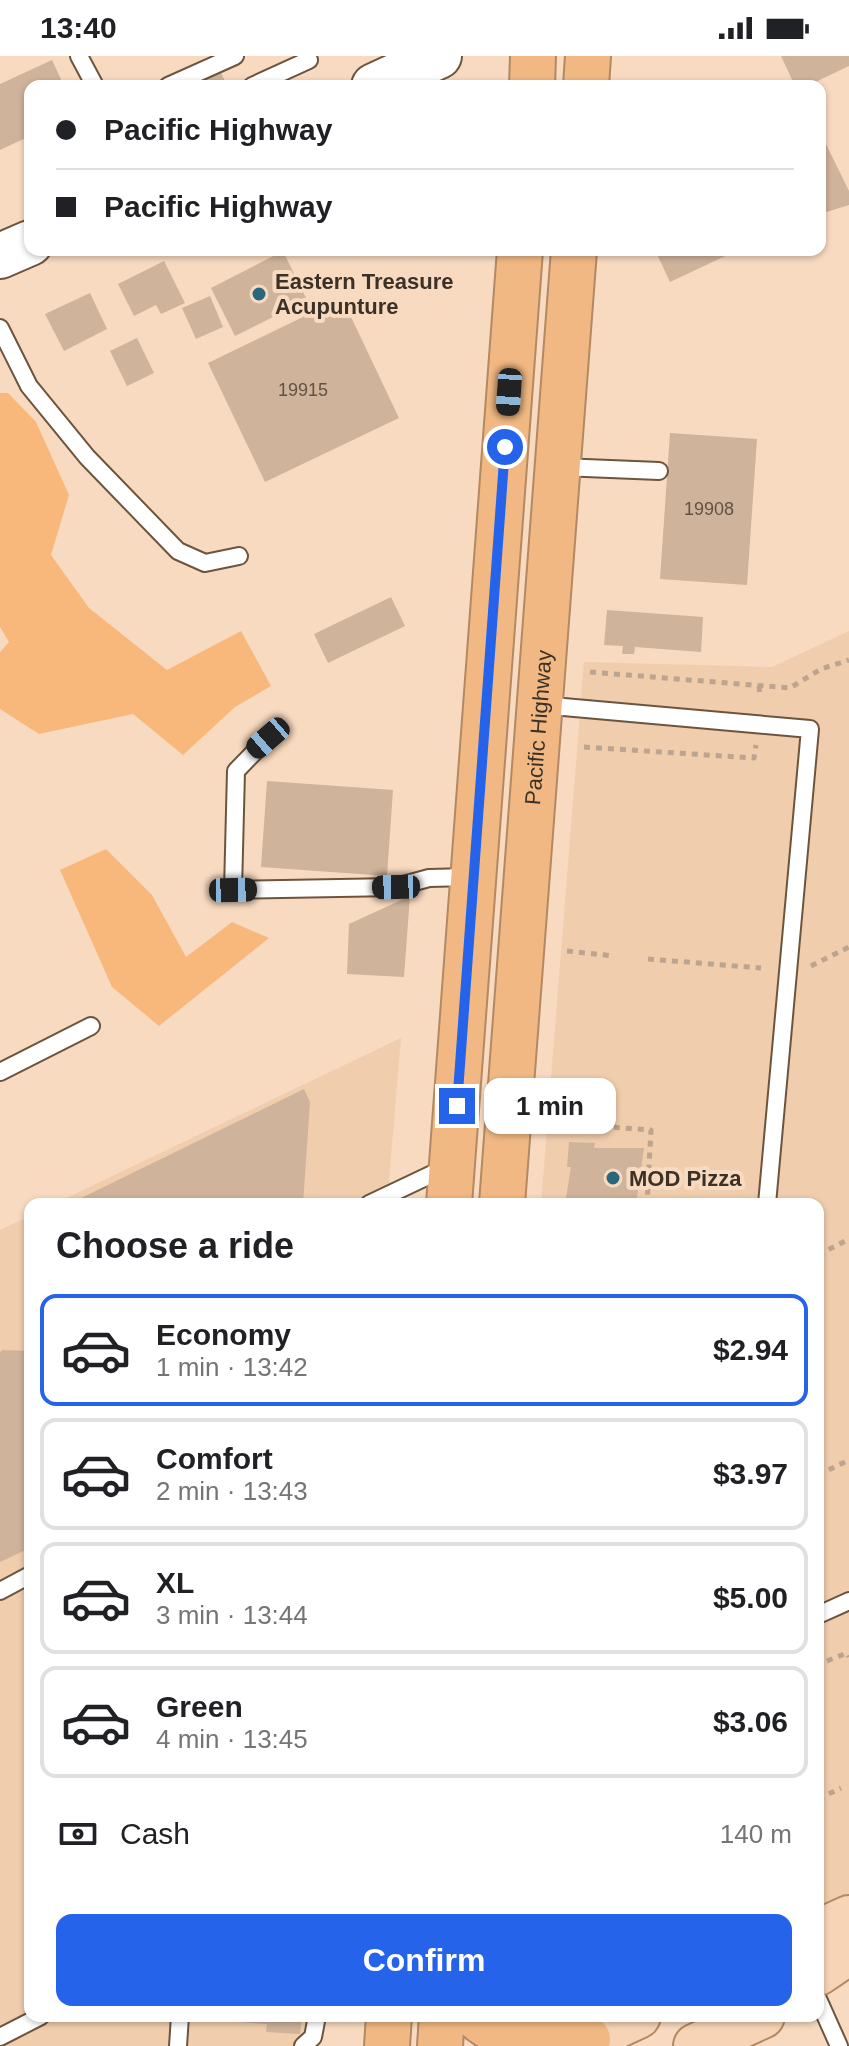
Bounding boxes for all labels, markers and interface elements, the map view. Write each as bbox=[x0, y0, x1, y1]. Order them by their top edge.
text: 13:40 bbox=[40, 11, 117, 44]
text: Pacific Highway bbox=[104, 113, 332, 146]
text: Pacific Highway bbox=[104, 190, 332, 223]
place label: Eastern Treasure Acupunture bbox=[275, 269, 454, 319]
marker: Eastern Treasure Acupunture bbox=[250, 285, 268, 303]
car bbox=[495, 367, 523, 417]
house number: 19915 bbox=[278, 380, 328, 400]
route start bbox=[487, 429, 523, 465]
house number: 19908 bbox=[684, 499, 734, 519]
street label: Pacific Highway bbox=[520, 649, 557, 806]
car bbox=[242, 713, 294, 763]
car bbox=[372, 875, 420, 899]
car bbox=[209, 878, 257, 902]
callout: 1 min bbox=[485, 1078, 617, 1134]
route end bbox=[439, 1088, 475, 1124]
text: 1 min bbox=[516, 1091, 584, 1121]
place label: MOD Pizza bbox=[629, 1166, 742, 1191]
marker: MOD Pizza bbox=[604, 1169, 622, 1187]
text: Choose a ride bbox=[56, 1225, 294, 1266]
icon: car bbox=[60, 1314, 132, 1386]
text: Economy bbox=[156, 1318, 291, 1351]
text: $2.94 bbox=[713, 1333, 788, 1366]
text: 1 min · 13:42 bbox=[156, 1352, 308, 1382]
icon: car bbox=[60, 1438, 132, 1510]
text: Comfort bbox=[156, 1442, 273, 1475]
text: $3.97 bbox=[713, 1457, 788, 1490]
text: 2 min · 13:43 bbox=[156, 1476, 308, 1506]
icon: car bbox=[60, 1562, 132, 1634]
text: XL bbox=[156, 1566, 194, 1599]
text: $5.00 bbox=[713, 1581, 788, 1614]
text: 3 min · 13:44 bbox=[156, 1600, 308, 1630]
icon: car bbox=[60, 1686, 132, 1758]
text: Green bbox=[156, 1690, 243, 1723]
text: $3.06 bbox=[713, 1705, 788, 1738]
text: 4 min · 13:45 bbox=[156, 1724, 308, 1754]
icon: cash bbox=[56, 1812, 100, 1856]
text: Cash bbox=[120, 1817, 190, 1850]
text: 140 m bbox=[720, 1819, 792, 1849]
button: Confirm bbox=[56, 1914, 792, 2006]

